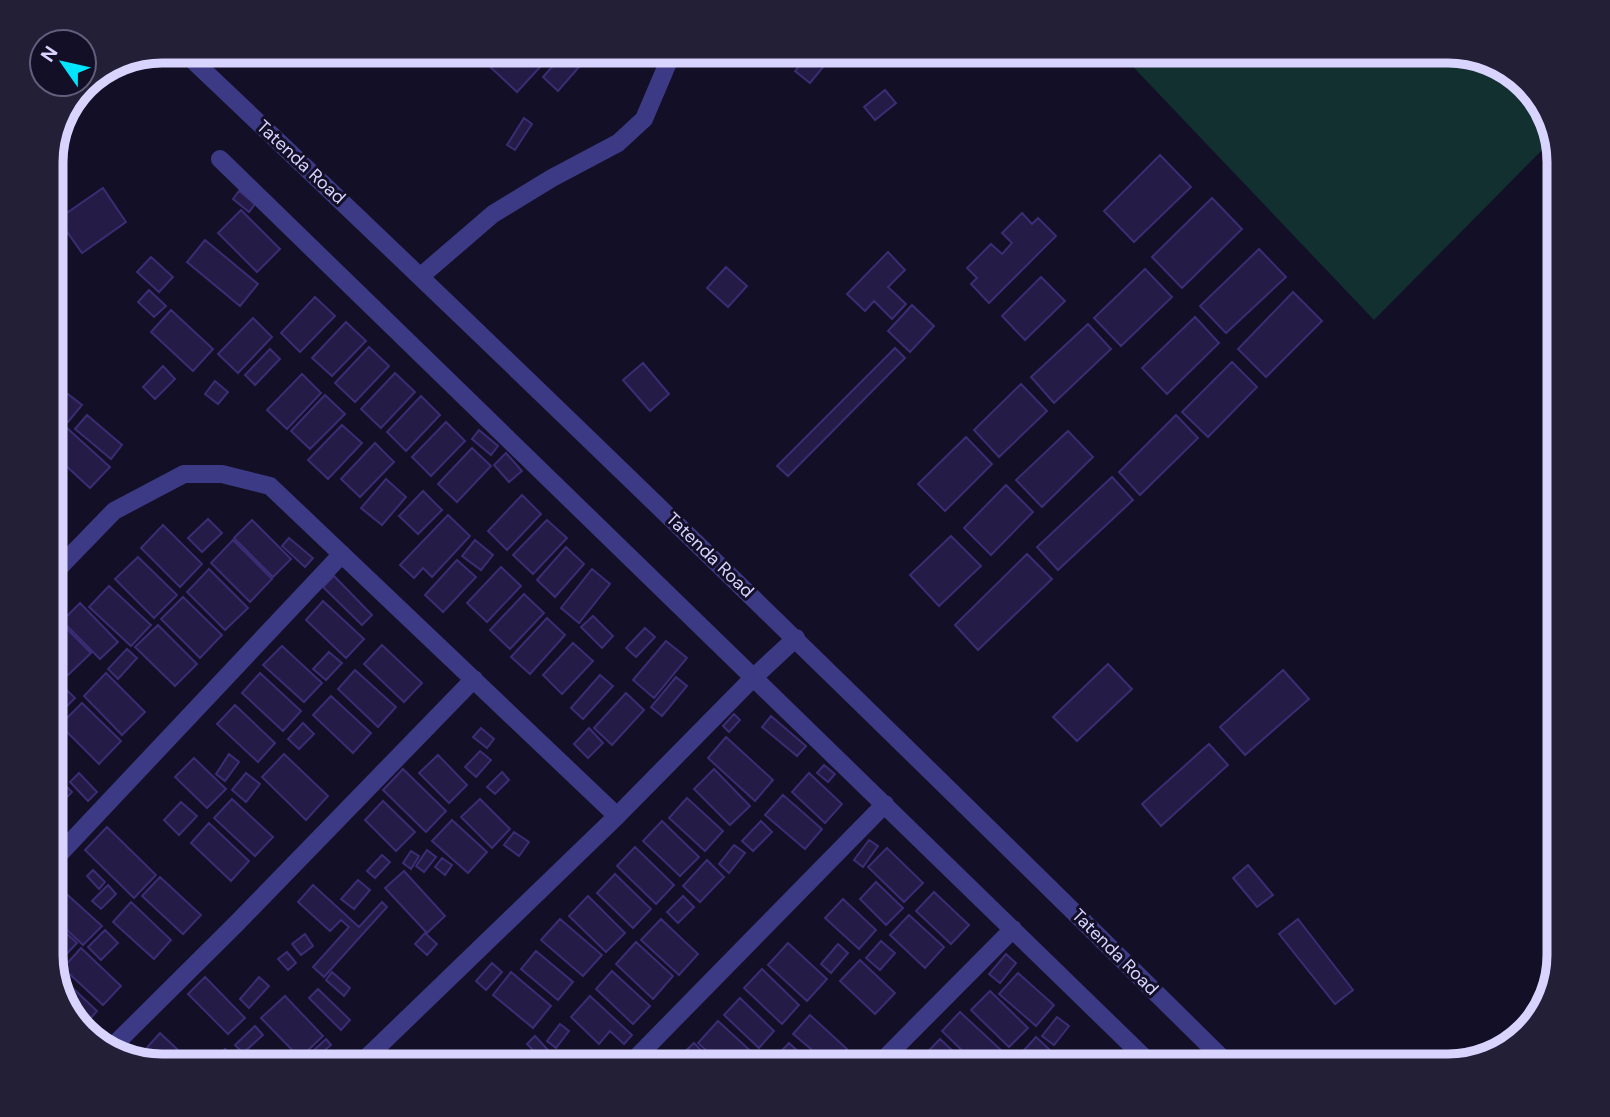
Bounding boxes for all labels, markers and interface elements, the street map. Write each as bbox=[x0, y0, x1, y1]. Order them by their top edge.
north arrow bbox=[28, 28, 98, 98]
text: N bbox=[35, 41, 64, 67]
street label: Tatenda Road bbox=[251, 115, 351, 209]
street label: Tatenda Road bbox=[661, 507, 759, 603]
street label: Tatenda Road bbox=[1066, 903, 1164, 1001]

